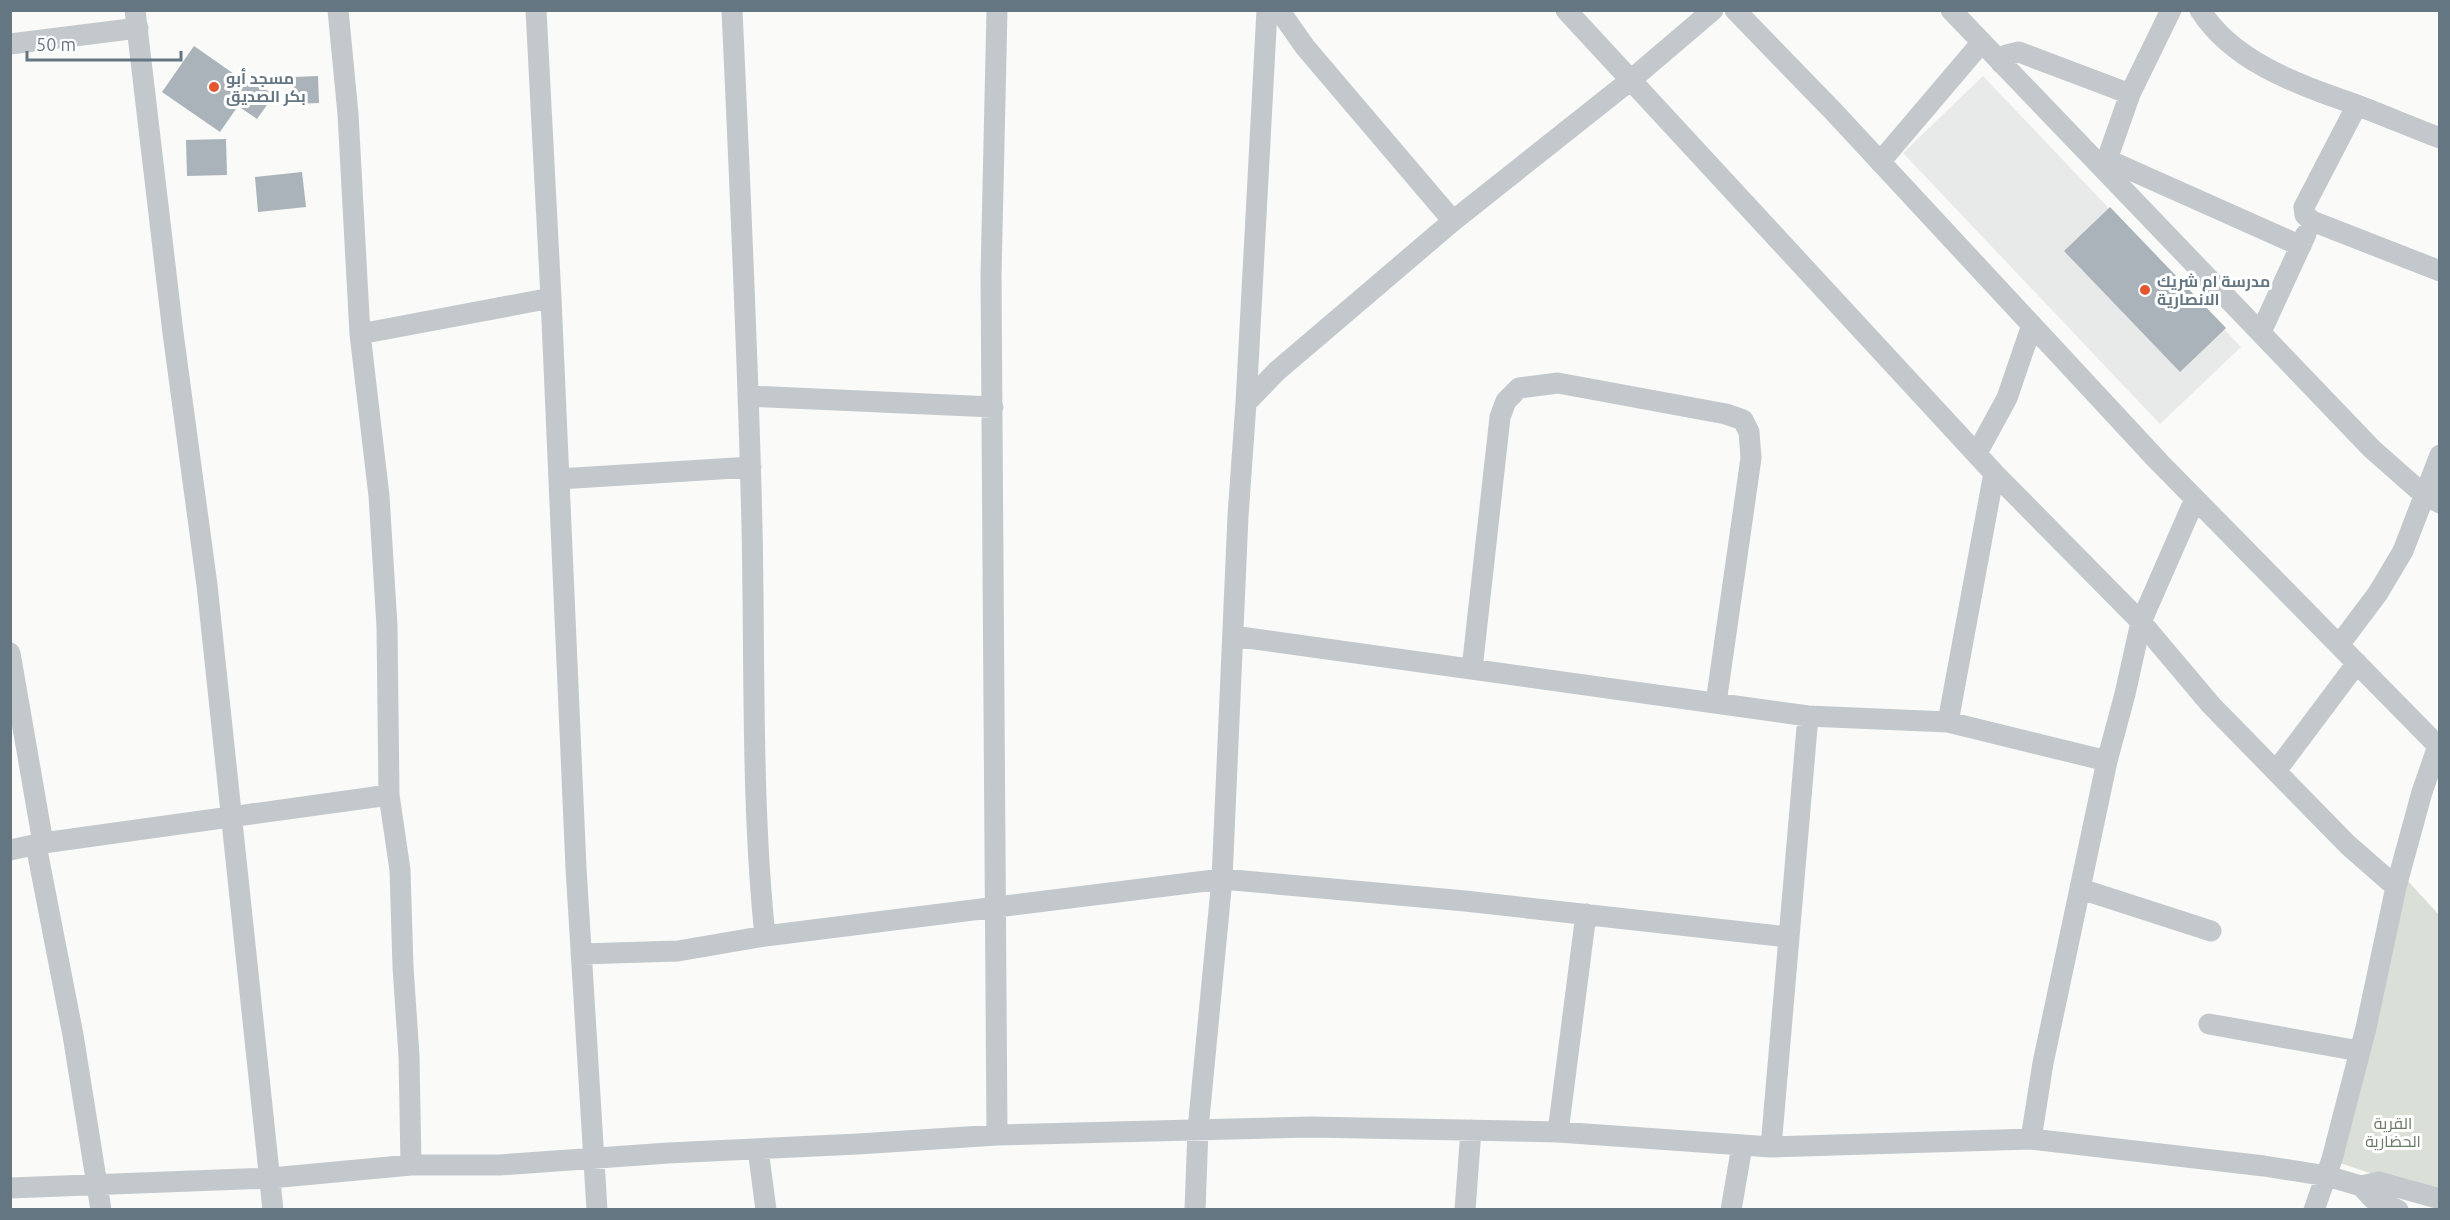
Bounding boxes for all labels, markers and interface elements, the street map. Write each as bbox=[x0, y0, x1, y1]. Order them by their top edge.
scale bar bbox=[27, 24, 182, 62]
text: 50 m bbox=[36, 34, 76, 54]
place label: مسجد أبو بكر الصديق bbox=[226, 68, 306, 106]
marker: مسجد أبو بكر الصديق bbox=[207, 80, 221, 94]
place label: مدرسة ام شريك الانصارية bbox=[2157, 272, 2270, 309]
marker: مدرسة ام شريك الانصارية bbox=[2138, 283, 2152, 297]
park label: القرية الحضارية bbox=[2365, 1114, 2421, 1151]

